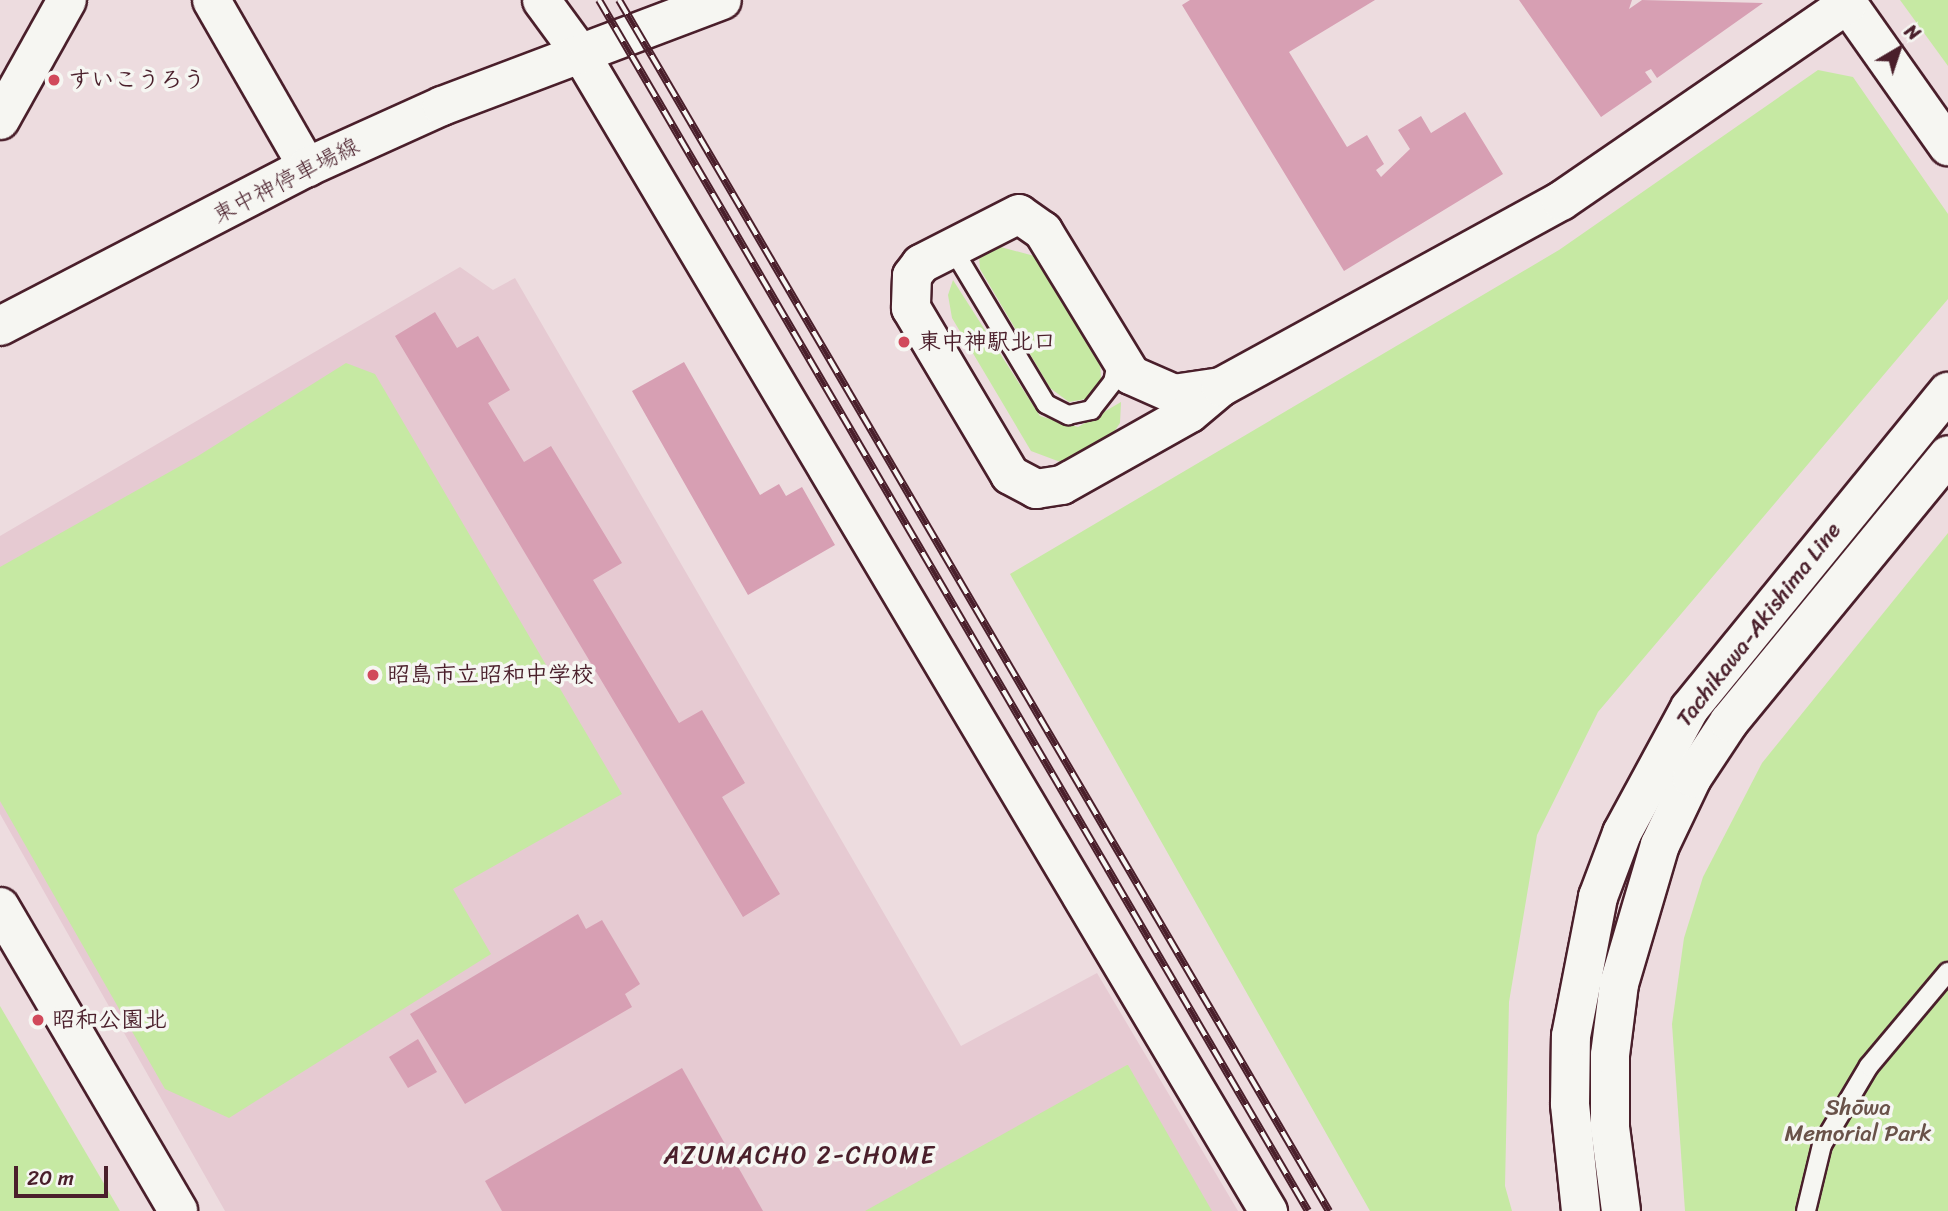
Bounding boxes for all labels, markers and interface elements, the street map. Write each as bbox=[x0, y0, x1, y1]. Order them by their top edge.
north arrow bbox=[1864, 14, 1934, 84]
text: N bbox=[1897, 15, 1928, 49]
place label: すいこうろう bbox=[68, 66, 206, 94]
marker: すいこうろう bbox=[46, 72, 62, 88]
street label: 東中神停車場線 bbox=[208, 132, 364, 230]
place label: 東中神駅北口 bbox=[918, 328, 1056, 356]
marker: 東中神駅北口 bbox=[896, 334, 912, 350]
street label: Tachikawa-Akishima Line bbox=[1671, 517, 1847, 733]
place label: 昭島市立昭和中学校 bbox=[387, 661, 594, 689]
marker: 昭島市立昭和中学校 bbox=[365, 667, 381, 683]
place label: 昭和公園北 bbox=[52, 1006, 167, 1034]
marker: 昭和公園北 bbox=[30, 1012, 46, 1028]
park label: Shōwa Memorial Park bbox=[1785, 1094, 1931, 1148]
district label: AZUMACHO 2-CHOME bbox=[666, 1142, 934, 1170]
scale bar bbox=[18, 1152, 112, 1196]
text: 20 m bbox=[27, 1159, 74, 1197]

